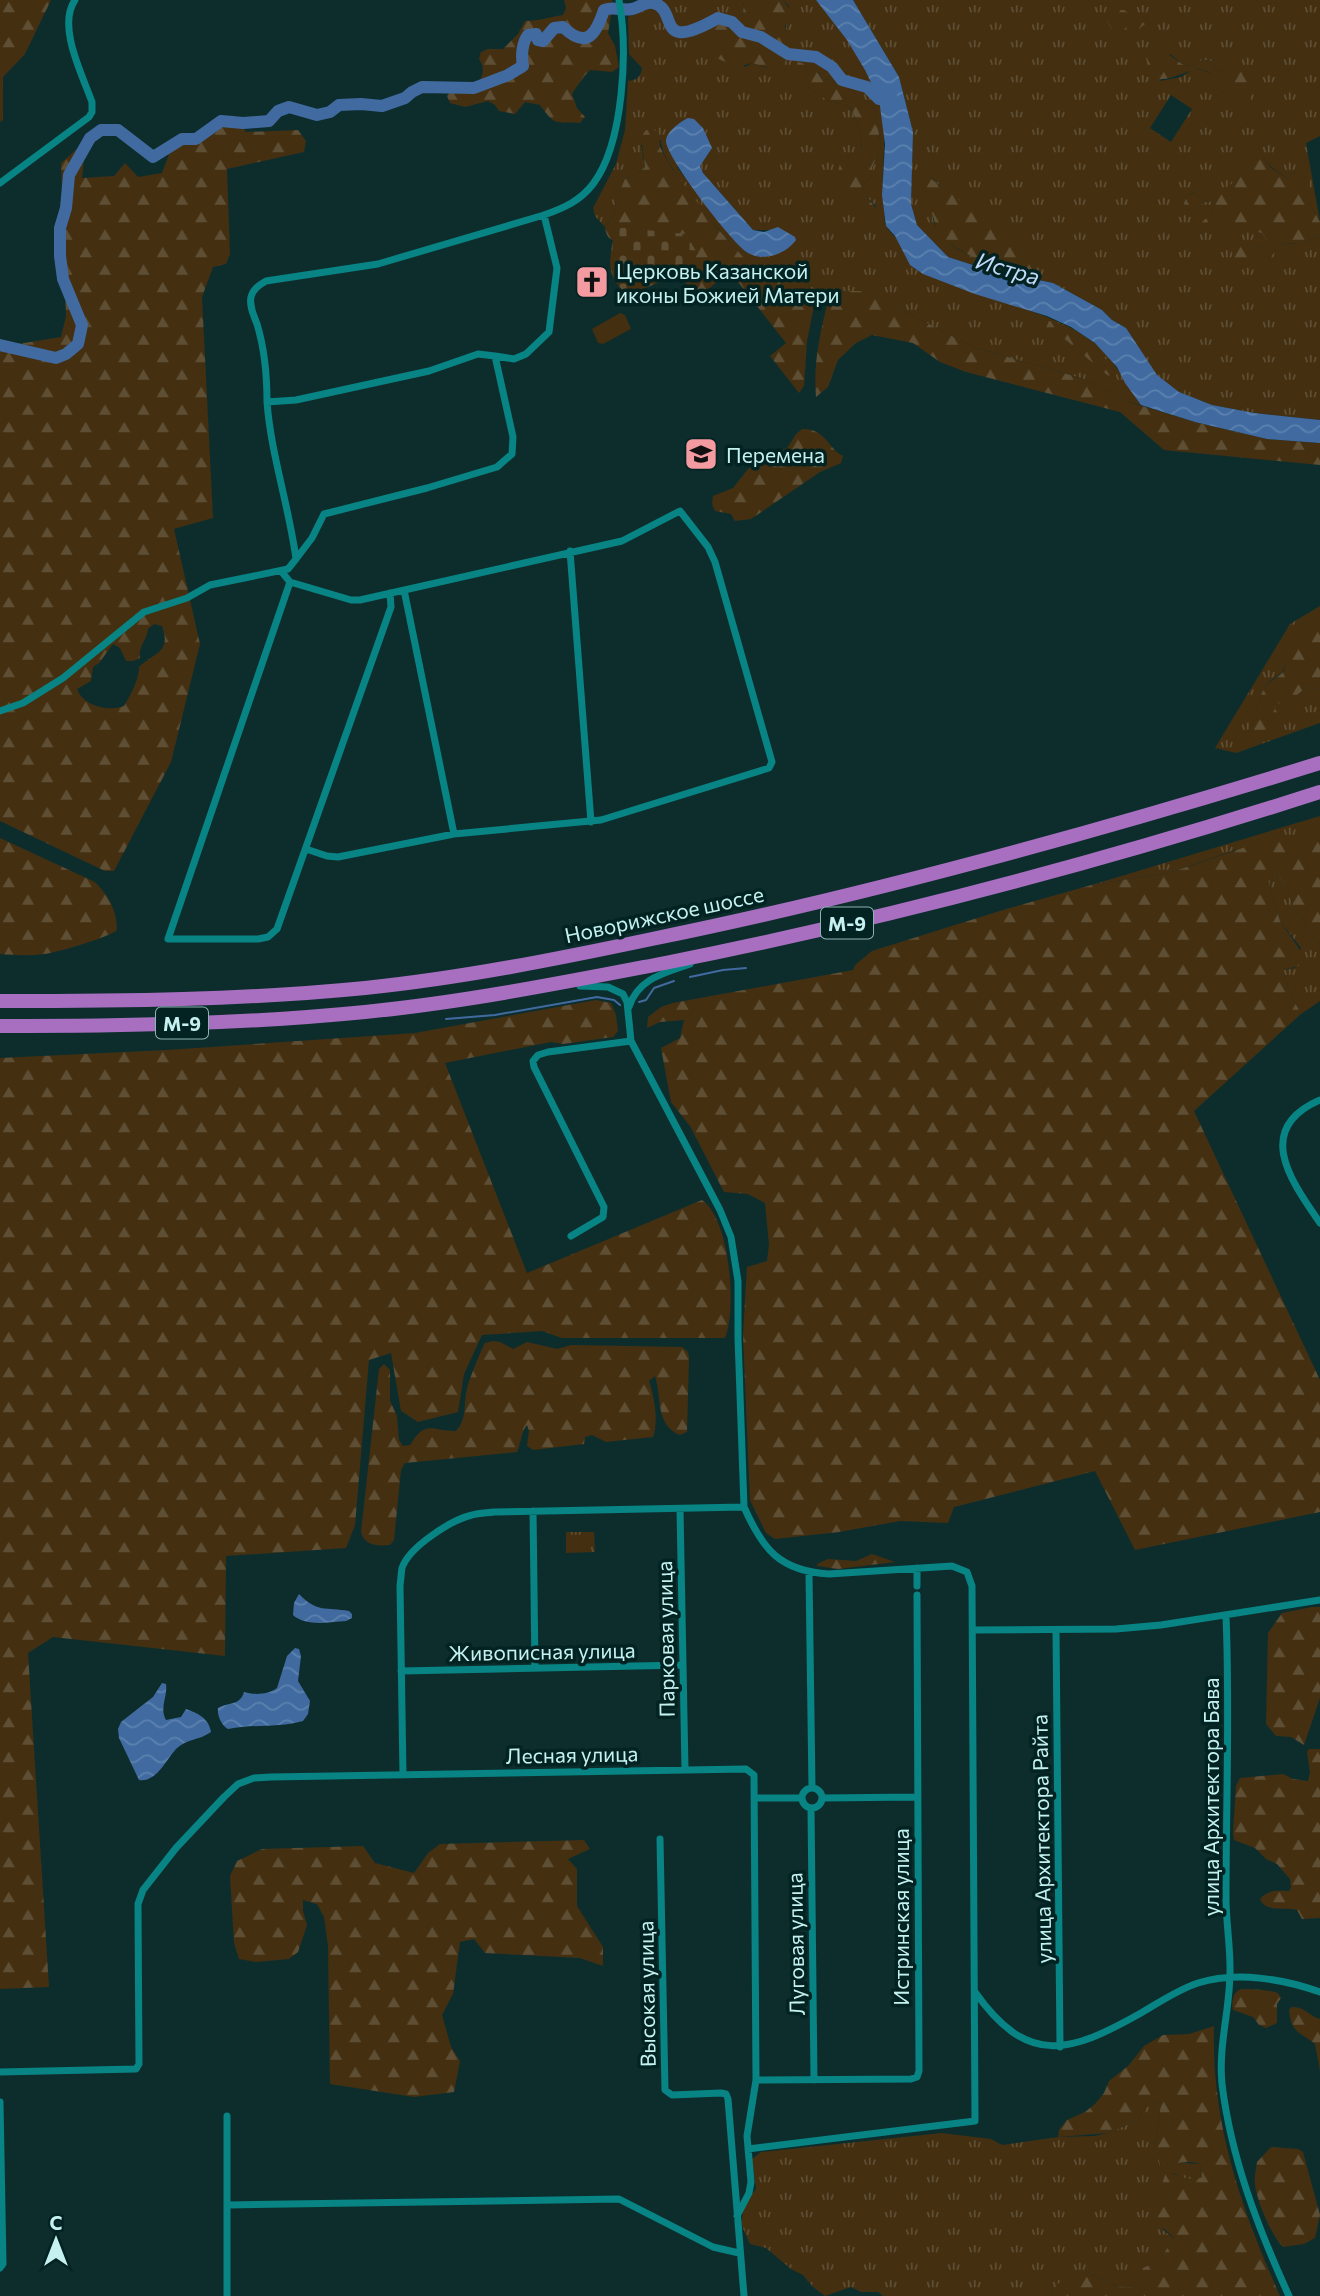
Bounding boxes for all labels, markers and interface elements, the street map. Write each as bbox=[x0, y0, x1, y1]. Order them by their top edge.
water label: Истра bbox=[973, 246, 1043, 290]
place label: Церковь Казанской иконы Божией Матери bbox=[616, 258, 840, 307]
church icon: Церковь Казанской иконы Божией Матери bbox=[573, 263, 611, 301]
school or university icon: Перемена bbox=[682, 435, 720, 473]
place label: Перемена bbox=[726, 442, 825, 467]
street label: Новорижское шоссе bbox=[562, 881, 766, 947]
road number: М-9 bbox=[821, 908, 873, 939]
road number: М-9 bbox=[156, 1007, 208, 1038]
street label: Парковая улица bbox=[651, 1560, 679, 1718]
street label: Живописная улица bbox=[448, 1637, 636, 1665]
street label: улица Архитектора Бава bbox=[1198, 1678, 1223, 1916]
street label: улица Архитектора Райта bbox=[1026, 1714, 1056, 1964]
street label: Лесная улица bbox=[505, 1740, 639, 1768]
street label: Истринская улица bbox=[888, 1828, 913, 2006]
street label: Луговая улица bbox=[781, 1872, 809, 2016]
street label: Высокая улица bbox=[632, 1921, 660, 2067]
north arrow bbox=[21, 2205, 91, 2275]
text: С bbox=[50, 2211, 63, 2234]

